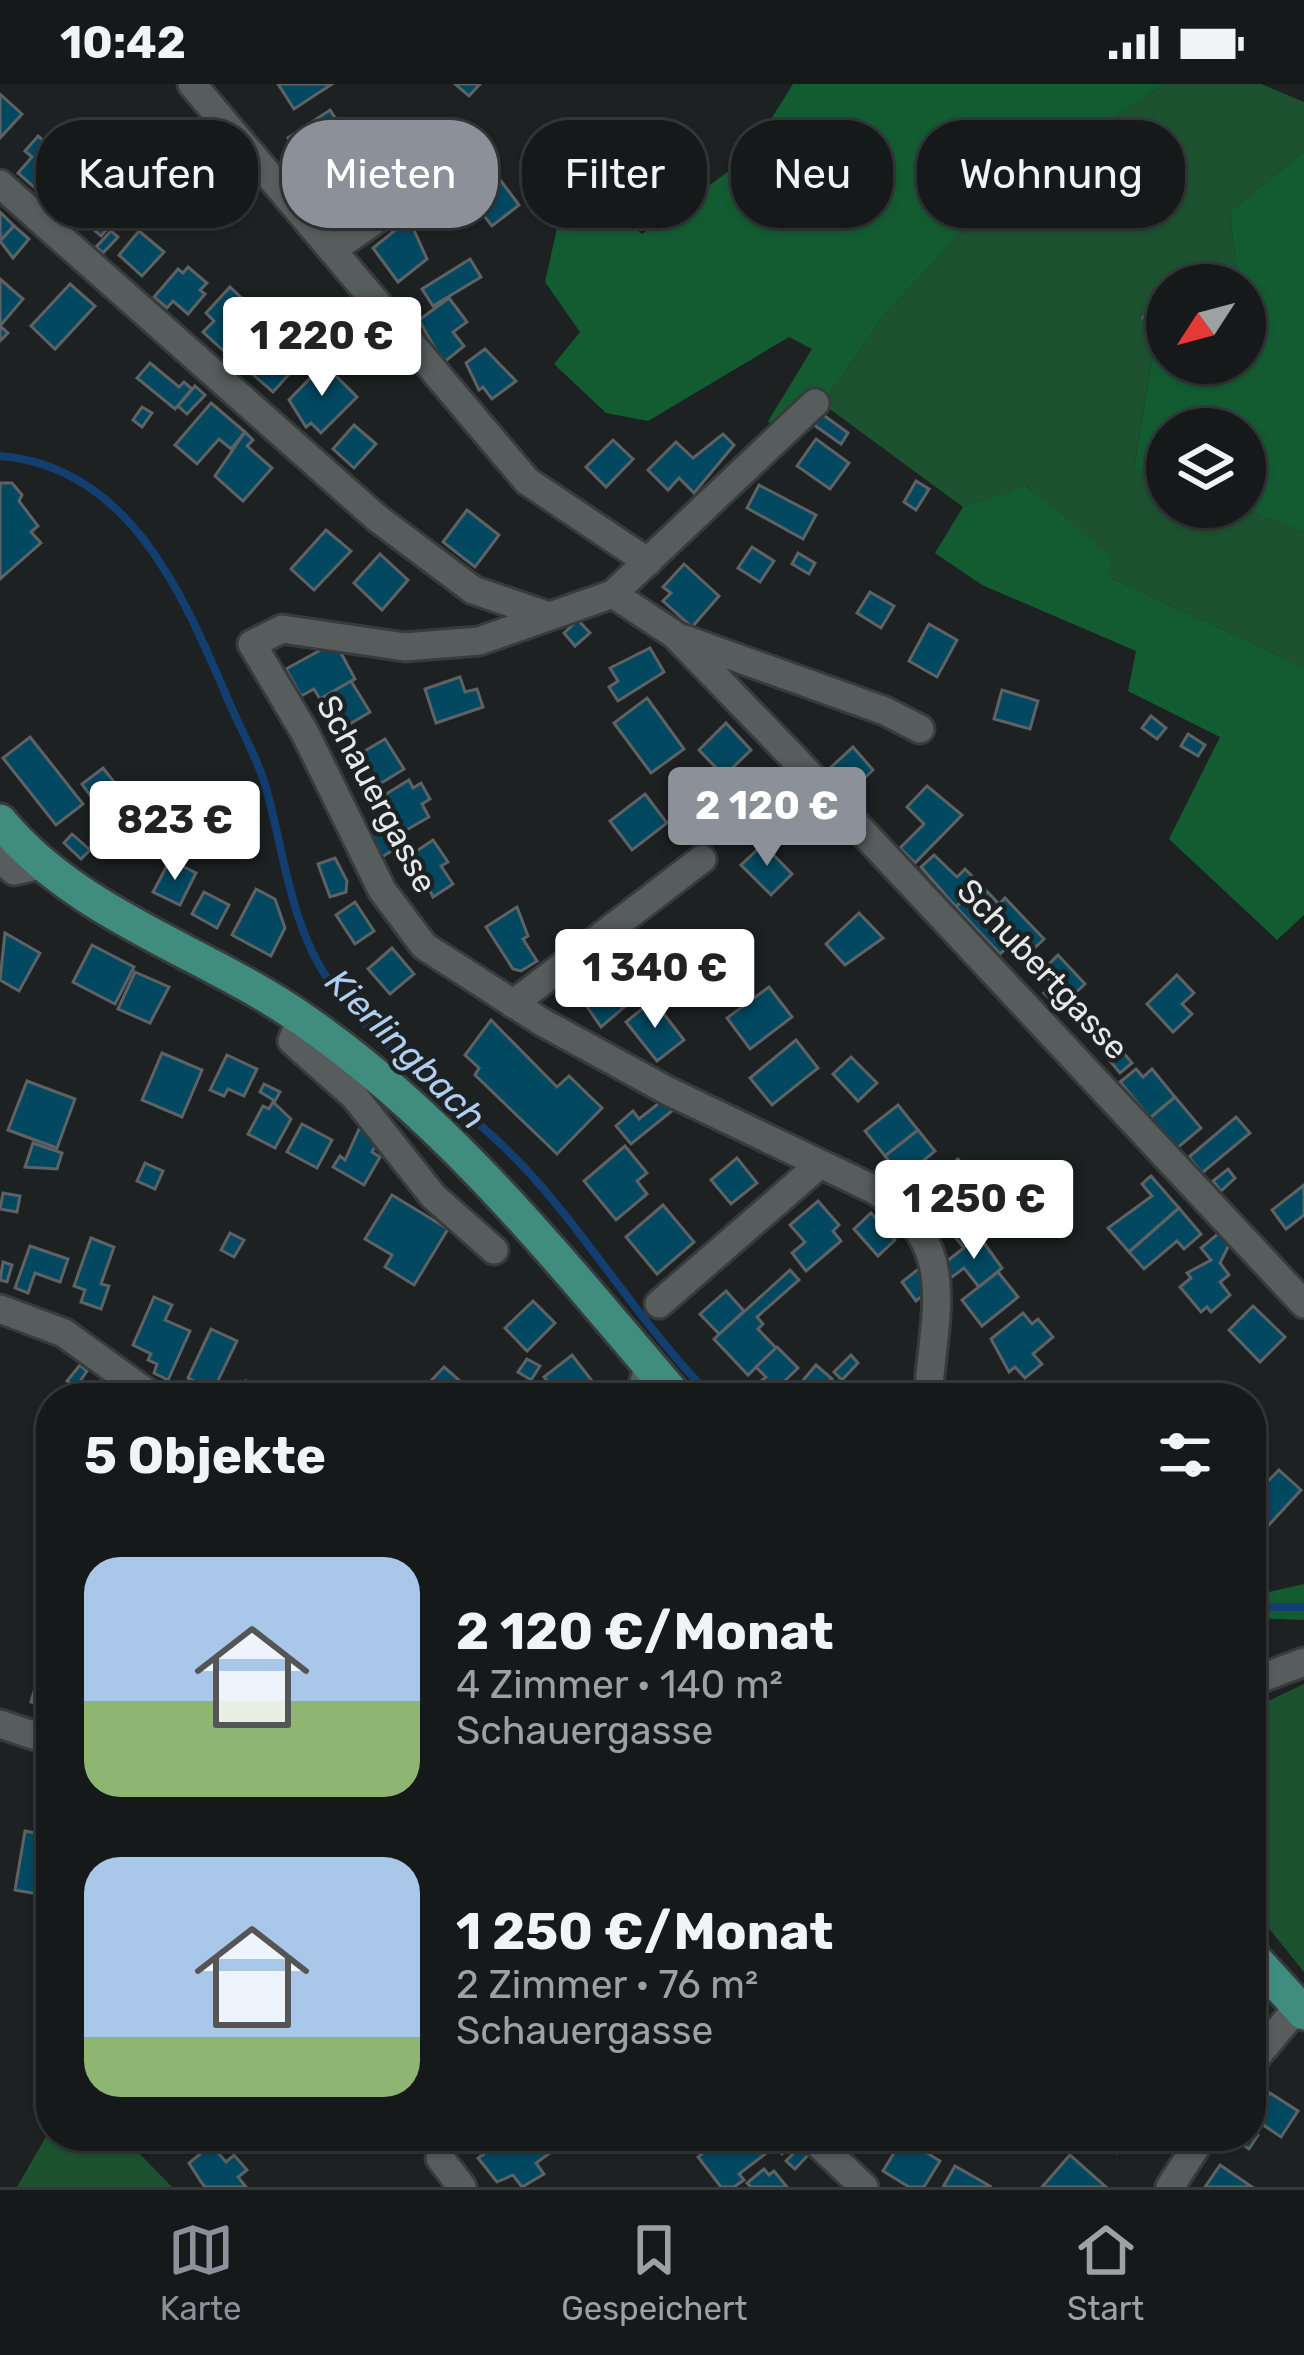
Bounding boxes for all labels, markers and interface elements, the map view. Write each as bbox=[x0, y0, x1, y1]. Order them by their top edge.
text: 10:42 bbox=[60, 16, 186, 69]
chip: Kaufen bbox=[36, 120, 258, 228]
chip: Mieten bbox=[282, 120, 498, 228]
chip: Filter bbox=[522, 120, 707, 228]
chip: Neu bbox=[731, 120, 893, 228]
chip: Wohnung bbox=[917, 120, 1185, 228]
north arrow bbox=[1146, 264, 1266, 384]
map controls bbox=[1146, 264, 1266, 528]
pin: 1 220 € bbox=[211, 297, 433, 399]
text: 1 220 € bbox=[250, 313, 394, 359]
button: layers bbox=[1146, 408, 1266, 528]
street label: Schauergasse bbox=[309, 689, 445, 899]
pin: 2 120 € bbox=[656, 767, 878, 869]
pin: 823 € bbox=[91, 781, 259, 883]
text: 2 120 € bbox=[695, 783, 839, 829]
text: 823 € bbox=[117, 797, 233, 843]
street label: Schubertgasse bbox=[950, 871, 1136, 1067]
pin: 1 340 € bbox=[544, 929, 766, 1031]
text: 1 340 € bbox=[582, 945, 728, 991]
water label: Kierlingbach bbox=[317, 960, 495, 1138]
pin: 1 250 € bbox=[863, 1160, 1085, 1262]
text: 1 250 € bbox=[902, 1176, 1046, 1222]
icon: filters bbox=[1152, 1422, 1218, 1488]
text: 5 Objekte bbox=[84, 1425, 326, 1486]
text: 2 120 €/Monat bbox=[456, 1601, 833, 1662]
icon: home bbox=[180, 1605, 324, 1749]
text: 4 Zimmer · 140 m² bbox=[456, 1662, 783, 1708]
text: Schauergasse bbox=[456, 1708, 713, 1754]
text: 1 250 €/Monat bbox=[456, 1901, 833, 1962]
icon: home bbox=[180, 1905, 324, 2049]
text: 2 Zimmer · 76 m² bbox=[456, 1962, 758, 2008]
text: Schauergasse bbox=[456, 2008, 713, 2054]
tab: Karte bbox=[160, 2217, 242, 2328]
tab: Gespeichert bbox=[561, 2217, 747, 2328]
tab: Start bbox=[1067, 2217, 1144, 2328]

